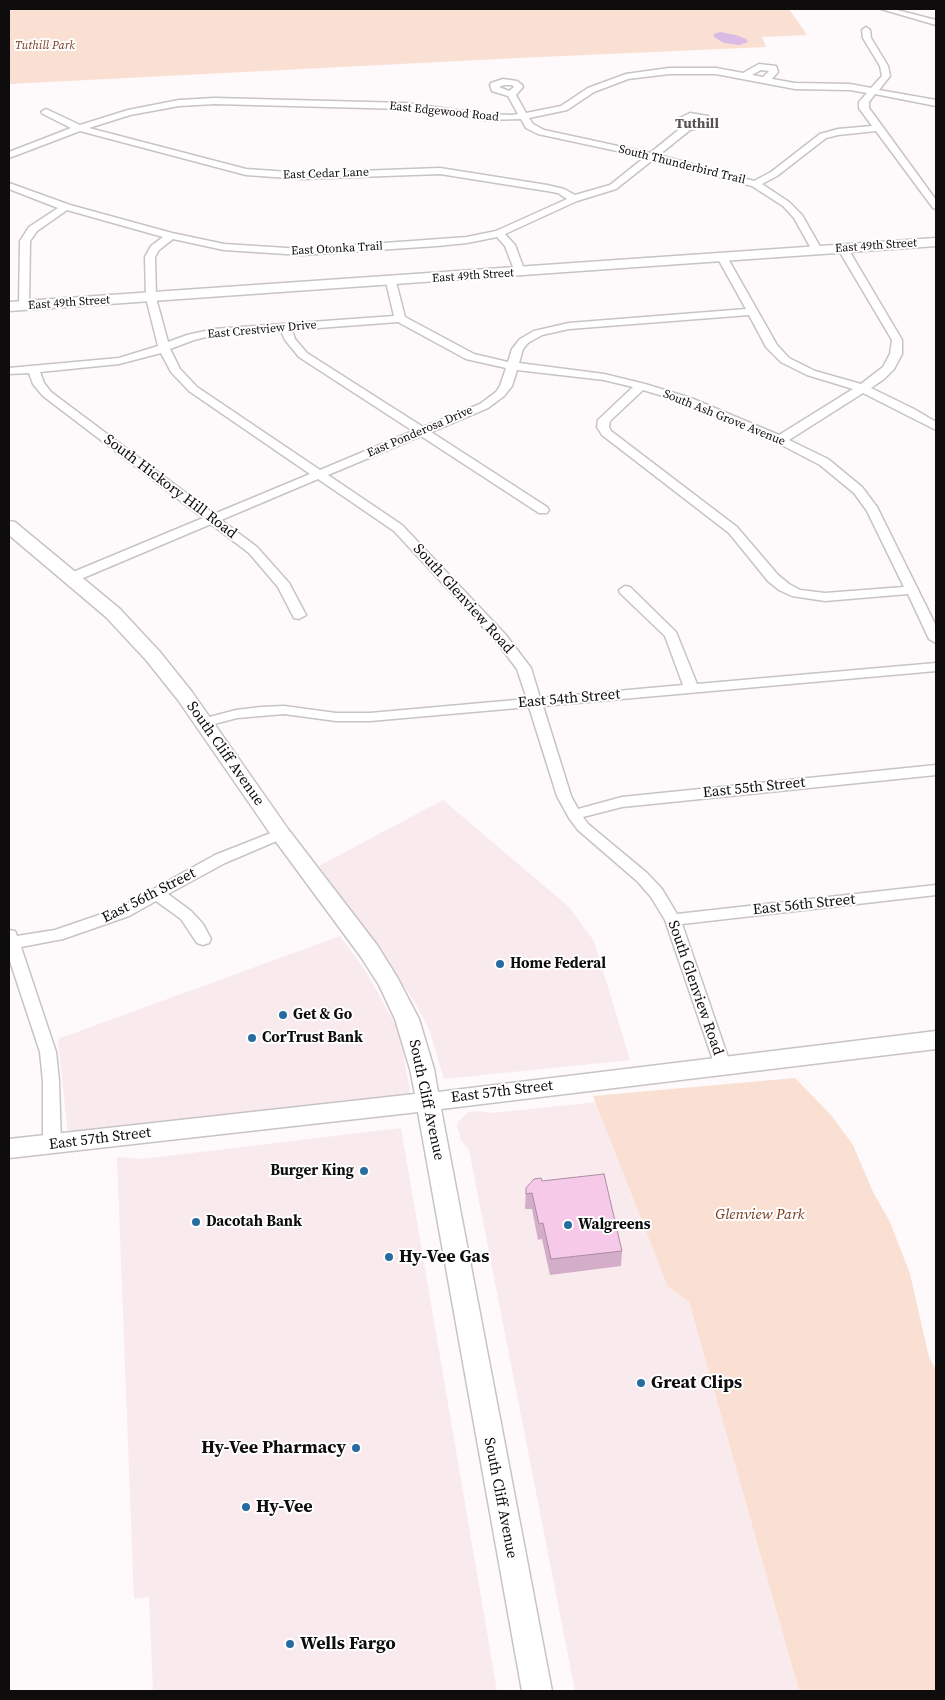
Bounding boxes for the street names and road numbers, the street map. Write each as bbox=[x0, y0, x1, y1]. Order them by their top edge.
street label: East Edgewood Road bbox=[388, 99, 500, 125]
street label: South Thunderbird Trail bbox=[617, 142, 747, 188]
street label: East Cedar Lane bbox=[283, 165, 369, 183]
street label: East 49th Street bbox=[835, 236, 917, 256]
street label: East Otonka Trail bbox=[291, 239, 383, 259]
street label: East 49th Street bbox=[432, 266, 514, 286]
street label: East 49th Street bbox=[28, 293, 110, 313]
street label: East Crestview Drive bbox=[207, 318, 317, 342]
street label: South Ash Grove Avenue bbox=[661, 387, 787, 449]
street label: East Ponderosa Drive bbox=[365, 403, 475, 461]
street label: South Hickory Hill Road bbox=[100, 431, 240, 543]
street label: South Glenview Road bbox=[409, 540, 517, 658]
street label: East 54th Street bbox=[517, 686, 621, 712]
street label: South Cliff Avenue bbox=[182, 698, 268, 810]
street label: East 55th Street bbox=[702, 774, 806, 802]
street label: East 56th Street bbox=[99, 865, 199, 927]
street label: East 56th Street bbox=[752, 891, 856, 919]
street label: South Glenview Road bbox=[663, 918, 727, 1058]
street label: South Cliff Avenue bbox=[404, 1038, 448, 1162]
street label: East 57th Street bbox=[450, 1077, 554, 1107]
street label: East 57th Street bbox=[48, 1124, 152, 1154]
street label: South Cliff Avenue bbox=[479, 1436, 521, 1560]

